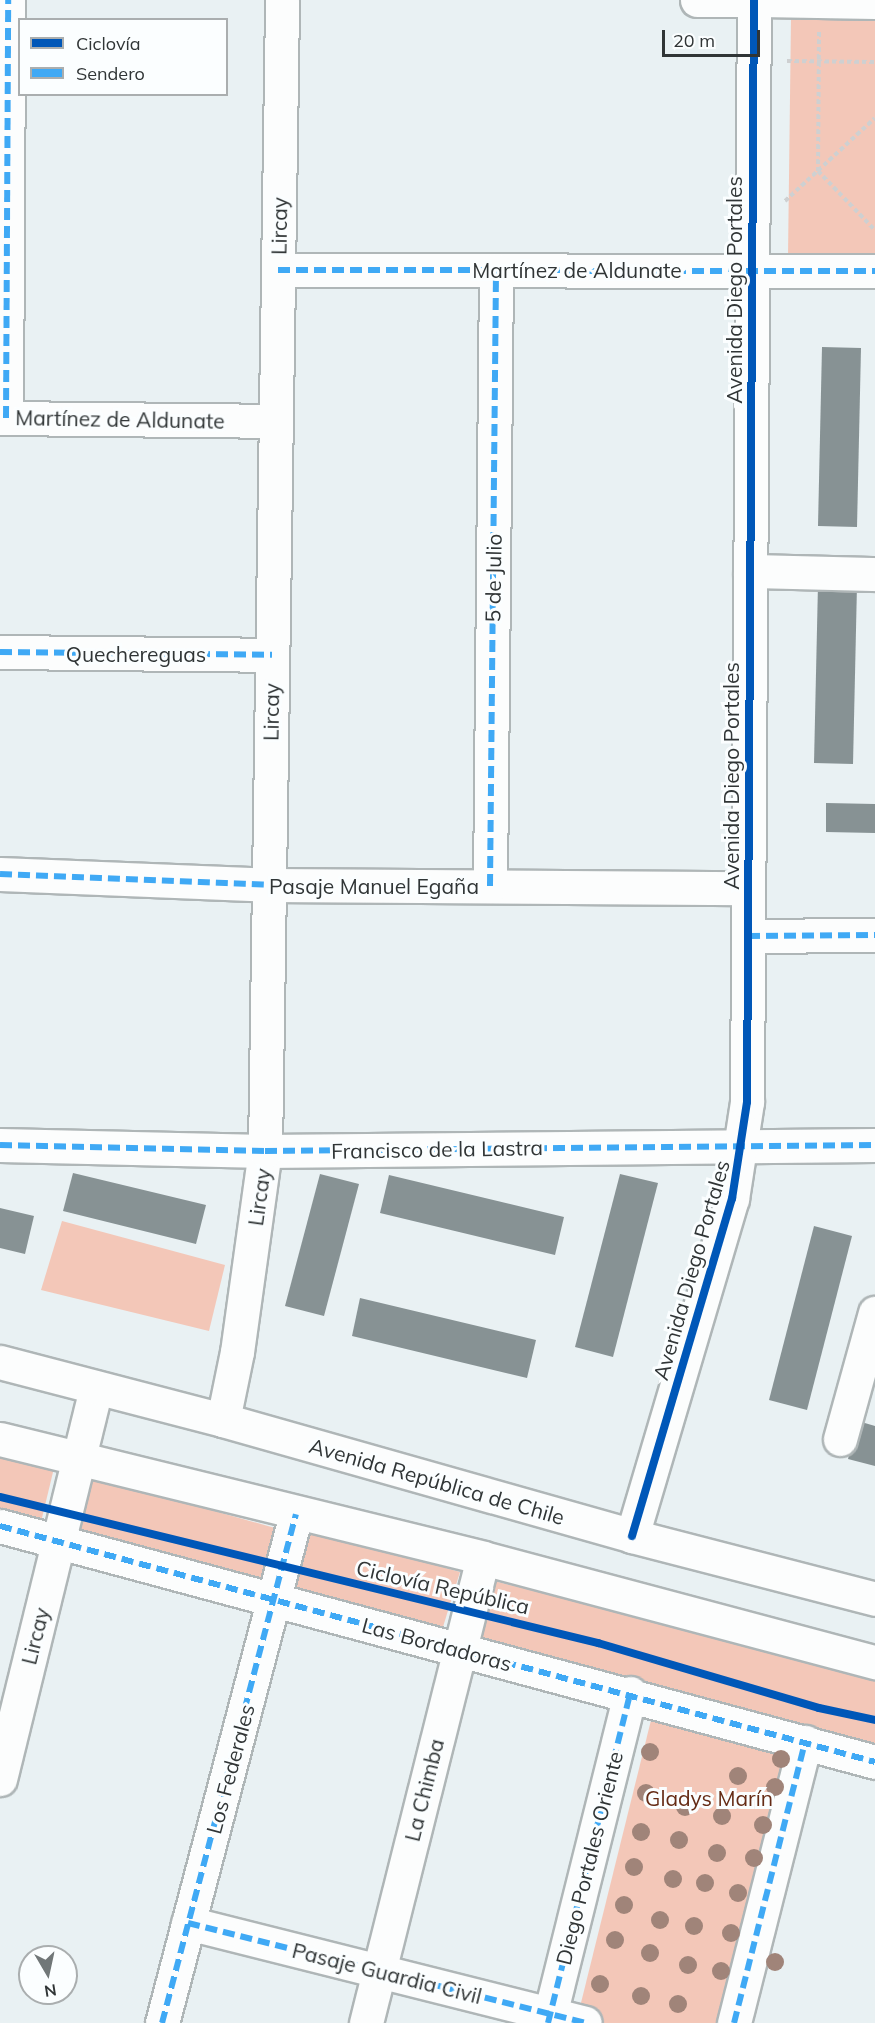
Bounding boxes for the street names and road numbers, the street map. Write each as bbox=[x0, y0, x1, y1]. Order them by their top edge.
street label: Avenida Diego Portales bbox=[721, 176, 747, 404]
street label: Lircay bbox=[266, 197, 292, 255]
street label: Martínez de Aldunate bbox=[472, 257, 682, 283]
street label: Martínez de Aldunate bbox=[15, 405, 225, 433]
street label: 5 de Julio bbox=[480, 533, 506, 623]
street label: Quechereguas bbox=[66, 641, 206, 667]
street label: Avenida Diego Portales bbox=[718, 662, 744, 890]
street label: Lircay bbox=[258, 683, 284, 741]
street label: Pasaje Manuel Egaña bbox=[269, 873, 479, 899]
street label: Francisco de la Lastra bbox=[331, 1135, 543, 1163]
street label: Avenida Diego Portales bbox=[648, 1157, 734, 1383]
street label: Lircay bbox=[242, 1167, 276, 1227]
street label: Avenida República de Chile bbox=[306, 1432, 568, 1530]
street label: Ciclovía República bbox=[354, 1555, 532, 1619]
street label: Lircay bbox=[16, 1605, 54, 1667]
street label: Las Bordadoras bbox=[359, 1612, 515, 1676]
street label: Los Federales bbox=[201, 1701, 259, 1837]
street label: La Chimba bbox=[399, 1736, 449, 1844]
street label: Diego Portales Oriente bbox=[550, 1749, 628, 1967]
street label: Pasaje Guardia Civil bbox=[290, 1937, 484, 2009]

